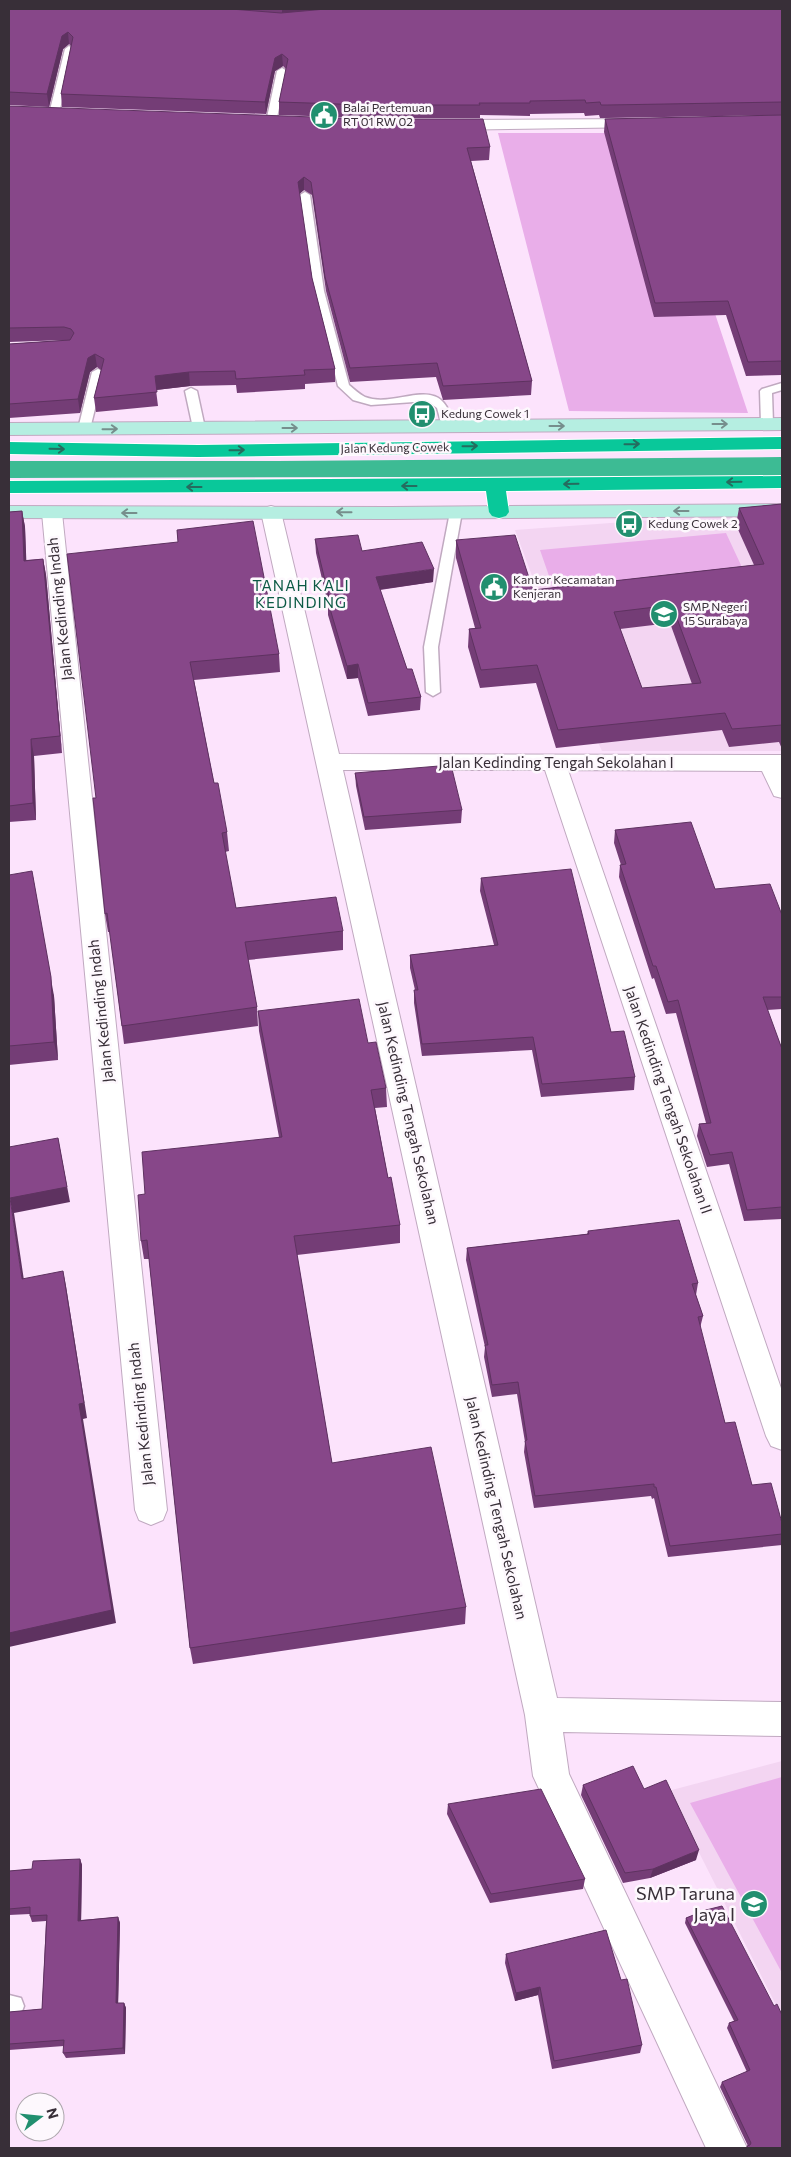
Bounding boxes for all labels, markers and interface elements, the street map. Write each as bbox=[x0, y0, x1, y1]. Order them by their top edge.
public building icon: Balai Pertemuan RT 01 RW 02 bbox=[309, 100, 339, 130]
place label: Balai Pertemuan RT 01 RW 02 bbox=[343, 100, 432, 128]
bus stop icon: Kedung Cowek 1 bbox=[407, 399, 437, 429]
place label: Kedung Cowek 1 bbox=[441, 406, 529, 420]
one-way arrow bbox=[712, 419, 728, 429]
one-way arrow bbox=[549, 421, 565, 431]
one-way arrow bbox=[282, 423, 298, 433]
one-way arrow bbox=[102, 424, 118, 434]
street label: Jalan Kedung Cowek bbox=[340, 439, 450, 456]
one-way arrow bbox=[624, 439, 640, 449]
one-way arrow bbox=[462, 442, 478, 451]
one-way arrow bbox=[49, 444, 65, 454]
one-way arrow bbox=[229, 445, 245, 455]
one-way arrow bbox=[726, 477, 742, 487]
one-way arrow bbox=[563, 480, 579, 489]
one-way arrow bbox=[401, 481, 417, 491]
one-way arrow bbox=[186, 482, 202, 492]
one-way arrow bbox=[673, 506, 690, 516]
one-way arrow bbox=[336, 507, 352, 517]
one-way arrow bbox=[121, 508, 137, 517]
bus stop icon: Kedung Cowek 2 bbox=[614, 509, 644, 539]
place label: Kedung Cowek 2 bbox=[648, 516, 738, 530]
street label: Jalan Kedinding Indah bbox=[43, 537, 75, 682]
public building icon: Kantor Kecamatan Kenjeran bbox=[479, 572, 509, 602]
place label: Kantor Kecamatan Kenjeran bbox=[513, 572, 614, 600]
district label: TANAH KALI KEDINDING bbox=[252, 576, 350, 611]
school or university icon: SMP Negeri 15 Surabaya bbox=[649, 599, 679, 629]
place label: SMP Negeri 15 Surabaya bbox=[683, 599, 748, 627]
street label: Jalan Kedinding Tengah Sekolahan I bbox=[438, 753, 674, 771]
street label: Jalan Kedinding Indah bbox=[84, 939, 116, 1084]
street label: Jalan Kedinding Tengah Sekolahan II bbox=[621, 983, 716, 1216]
street label: Jalan Kedinding Tengah Sekolahan bbox=[375, 999, 443, 1226]
street label: Jalan Kedinding Indah bbox=[124, 1342, 156, 1487]
street label: Jalan Kedinding Tengah Sekolahan bbox=[463, 1394, 531, 1621]
place label: SMP Taruna Jaya I bbox=[636, 1882, 735, 1925]
school or university icon: SMP Taruna Jaya I bbox=[739, 1889, 769, 1919]
north arrow bbox=[15, 2092, 65, 2142]
text: N bbox=[43, 2106, 63, 2121]

